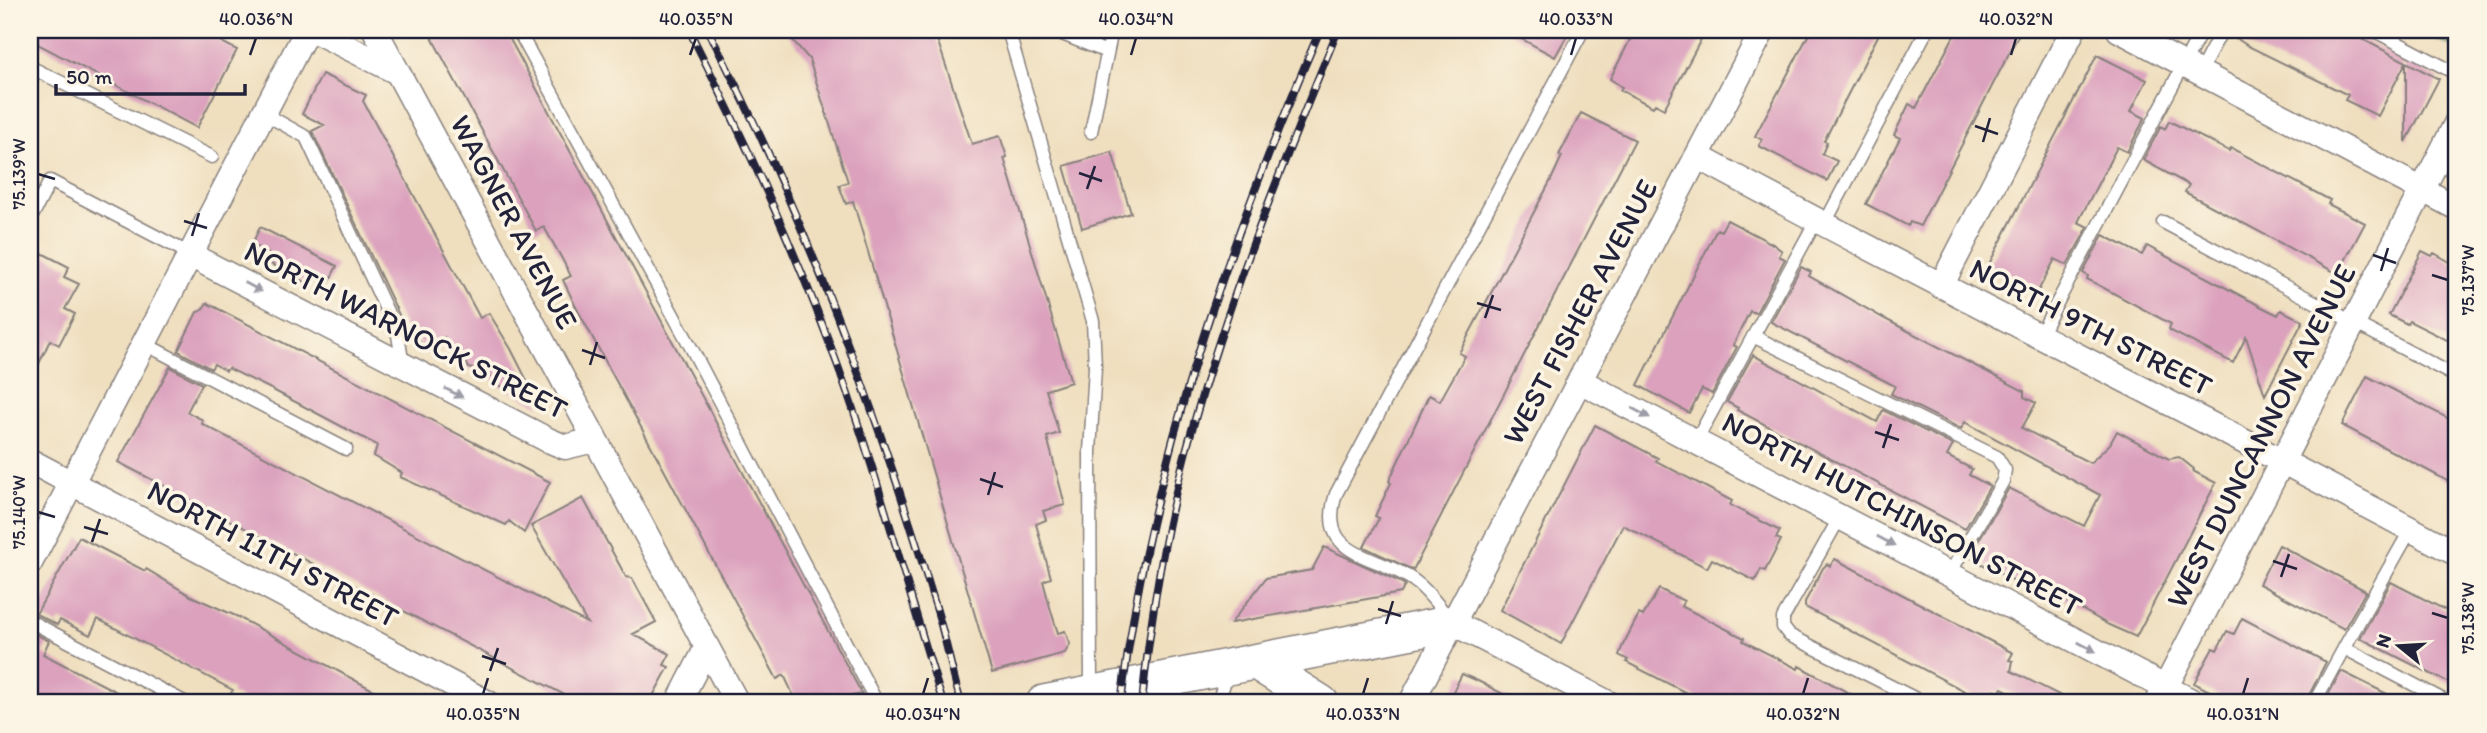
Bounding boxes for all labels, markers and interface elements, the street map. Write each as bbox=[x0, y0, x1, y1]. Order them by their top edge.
text: 40.036°N bbox=[219, 8, 293, 30]
text: 40.035°N bbox=[659, 8, 733, 30]
text: 40.034°N bbox=[1098, 8, 1174, 30]
text: 40.033°N bbox=[1539, 8, 1613, 30]
text: 40.032°N bbox=[1979, 8, 2053, 30]
scale bar bbox=[56, 52, 245, 96]
text: 50 m bbox=[66, 64, 113, 89]
street label: WAGNER AVENUE bbox=[442, 108, 586, 335]
text: 75.139°W bbox=[8, 138, 30, 210]
street label: WEST FISHER AVENUE bbox=[1494, 173, 1665, 451]
street label: NORTH WARNOCK STREET bbox=[238, 232, 574, 427]
text: 75.137°W bbox=[2457, 245, 2479, 315]
street label: NORTH 9TH STREET bbox=[1964, 249, 2219, 404]
street label: WEST DUNCANNON AVENUE bbox=[2158, 258, 2363, 614]
one-way arrow bbox=[243, 281, 263, 293]
one-way arrow bbox=[444, 387, 464, 398]
street label: NORTH HUTCHINSON STREET bbox=[1716, 403, 2089, 624]
one-way arrow bbox=[1631, 407, 1651, 418]
street label: NORTH 11TH STREET bbox=[141, 472, 405, 636]
text: 75.140°W bbox=[8, 475, 30, 549]
one-way arrow bbox=[1876, 535, 1896, 547]
text: 75.138°W bbox=[2457, 582, 2479, 654]
north arrow bbox=[2364, 610, 2434, 680]
text: N bbox=[2370, 631, 2396, 651]
one-way arrow bbox=[2077, 641, 2097, 653]
text: 40.035°N bbox=[446, 703, 520, 725]
text: 40.034°N bbox=[885, 703, 961, 725]
text: 40.033°N bbox=[1326, 703, 1400, 725]
text: 40.032°N bbox=[1766, 703, 1840, 725]
text: 40.031°N bbox=[2206, 703, 2280, 725]

